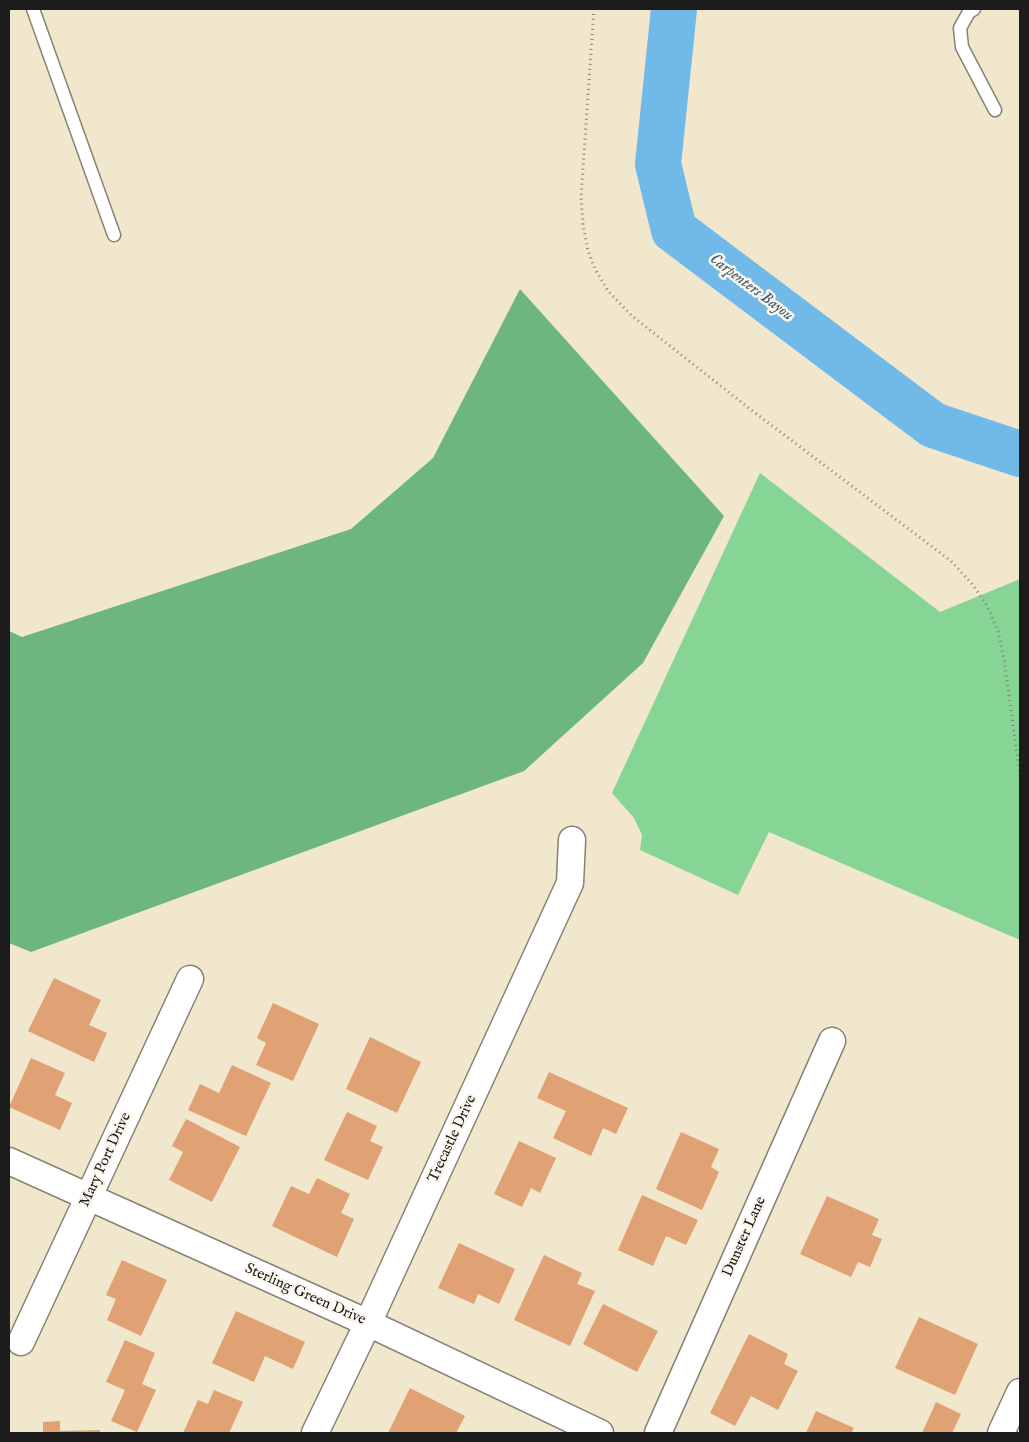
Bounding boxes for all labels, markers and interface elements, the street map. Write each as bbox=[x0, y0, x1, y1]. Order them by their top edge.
water label: Carpenters Bayou bbox=[705, 250, 797, 326]
street label: Trecastle Drive bbox=[425, 1092, 481, 1186]
street label: Mary Port Drive bbox=[76, 1110, 136, 1210]
street label: Dunster Lane bbox=[719, 1194, 771, 1280]
street label: Sterling Green Drive bbox=[242, 1260, 368, 1330]

